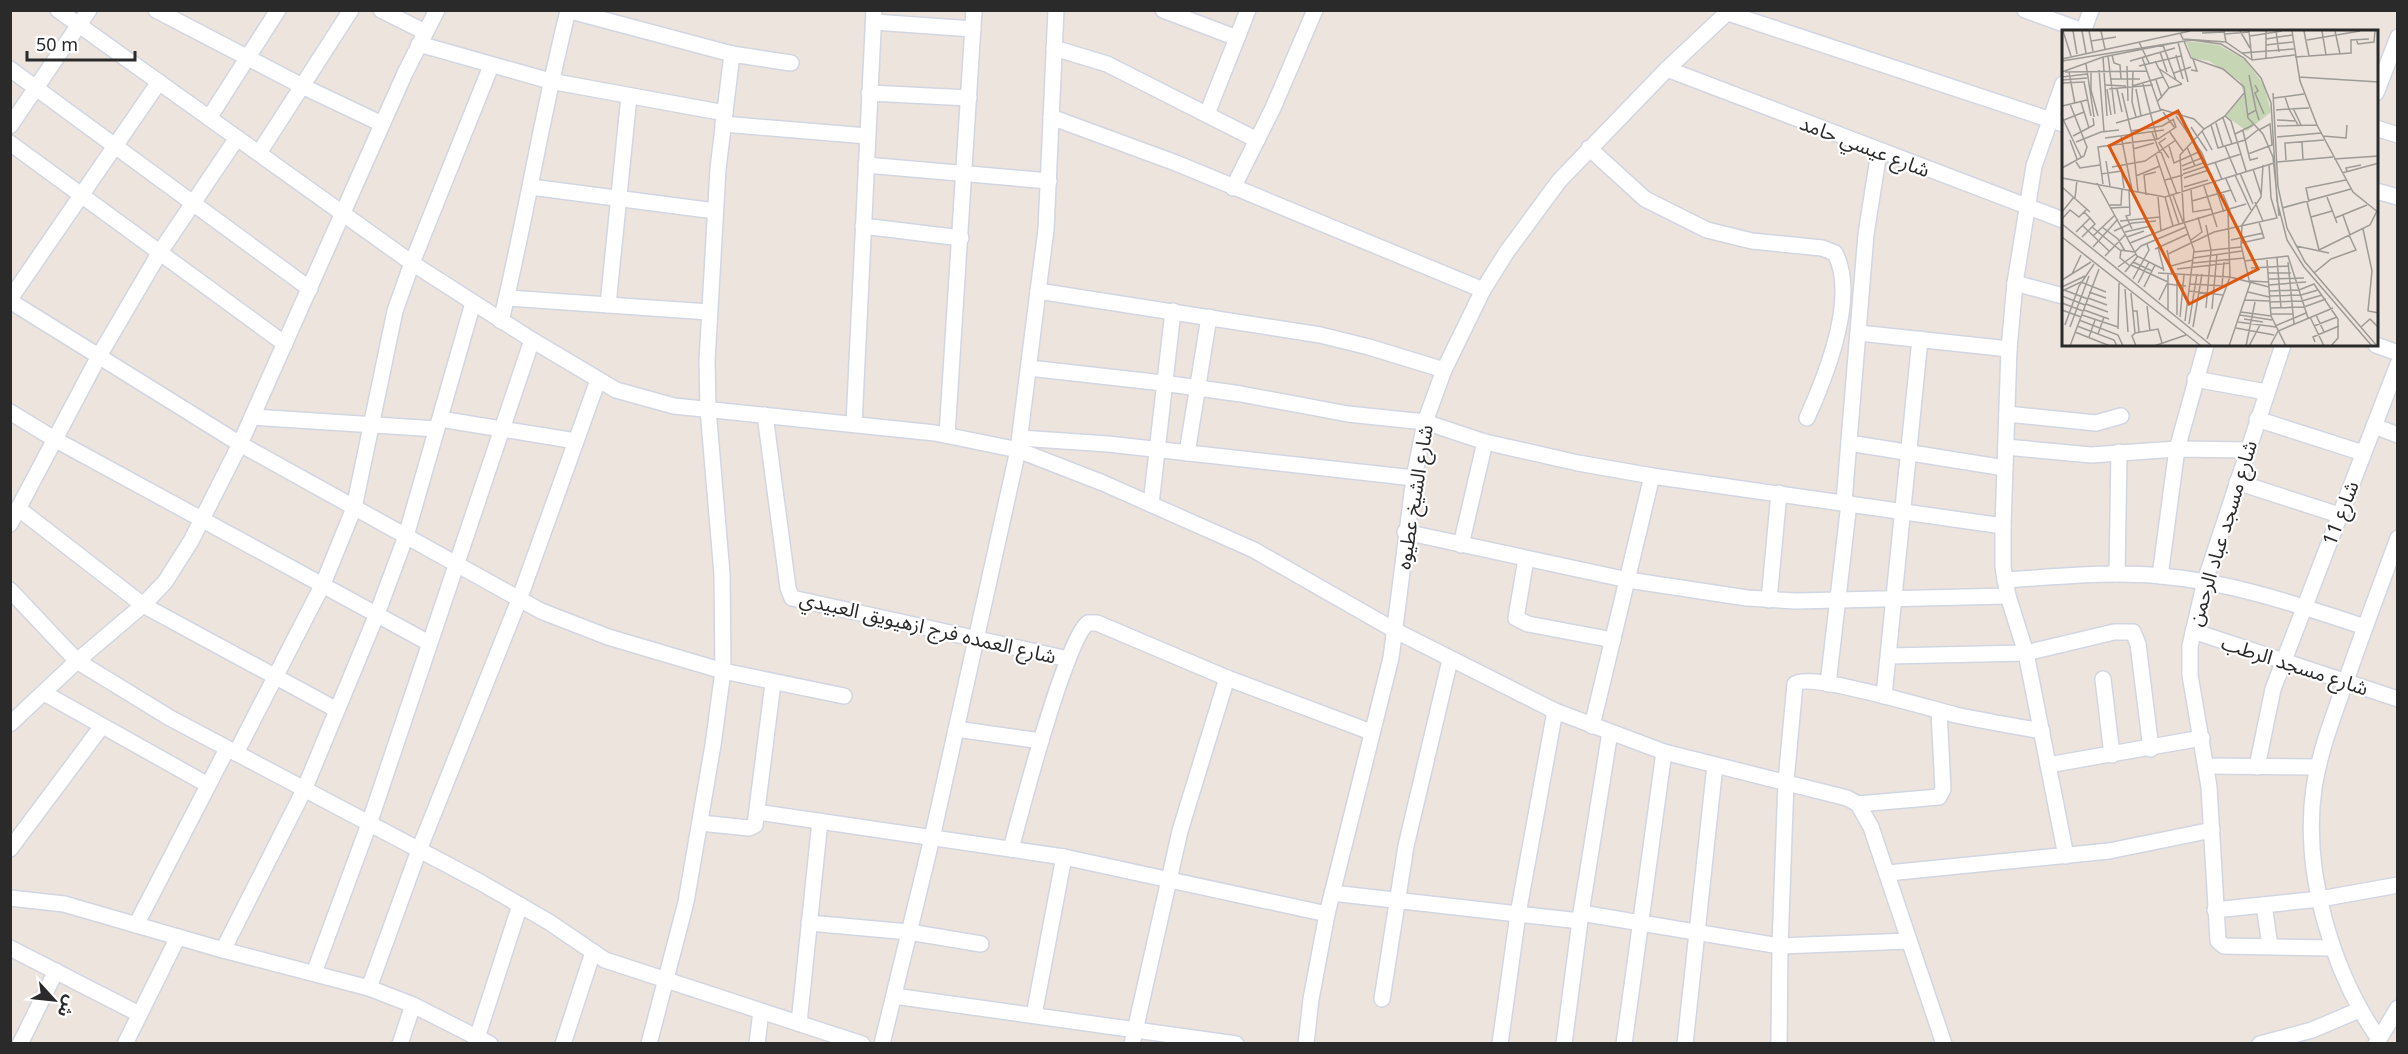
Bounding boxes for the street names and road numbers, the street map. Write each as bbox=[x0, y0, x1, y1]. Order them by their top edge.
street label: شارع عيسي حامد bbox=[1795, 109, 1934, 186]
street label: شارع الشيخ عطيوه bbox=[1389, 423, 1441, 572]
street label: شارع مسجد عباد الرحمن bbox=[2181, 437, 2265, 630]
street label: شارع 11 bbox=[2315, 477, 2366, 550]
street label: شارع العمده فرج ازهيويق العبيدي bbox=[796, 584, 1059, 672]
street label: شارع مسجد الرطب bbox=[2217, 629, 2372, 703]

